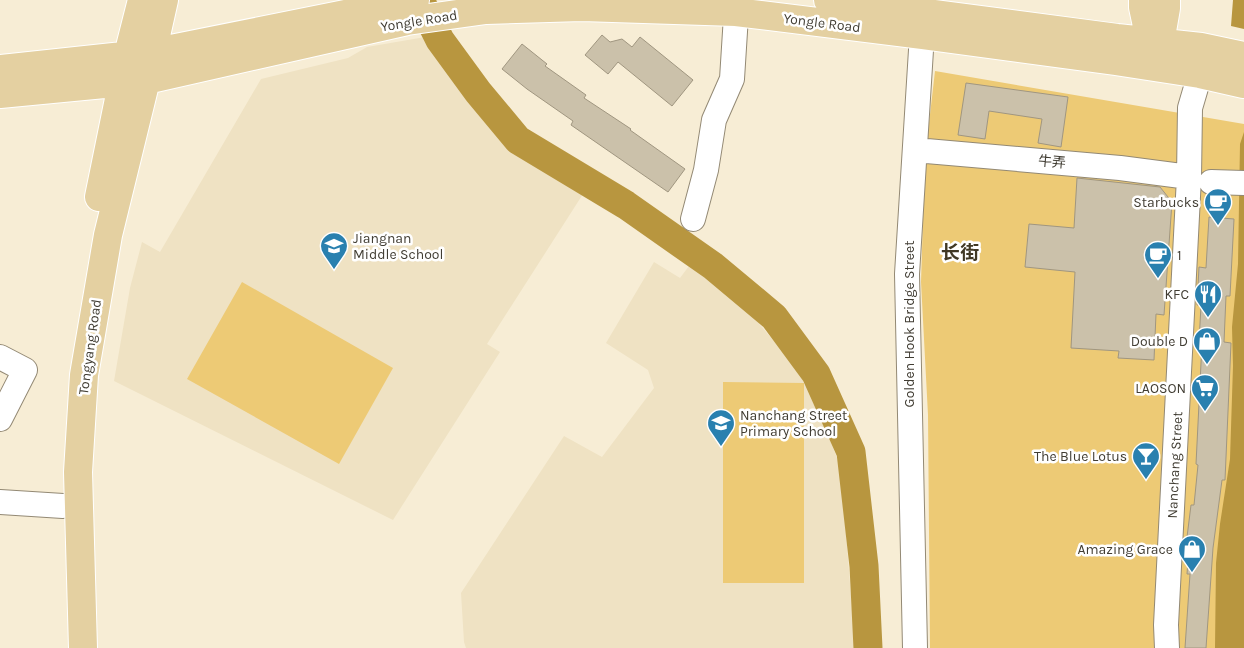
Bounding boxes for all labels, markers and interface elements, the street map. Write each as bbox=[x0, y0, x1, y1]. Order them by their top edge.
street label: Yongle Road bbox=[379, 7, 459, 35]
street label: Yongle Road bbox=[783, 10, 861, 36]
street label: 牛弄 bbox=[1037, 152, 1067, 172]
cafe icon: Starbucks bbox=[1203, 187, 1233, 226]
place label: Starbucks bbox=[1133, 194, 1199, 211]
place label: Jiangnan Middle School bbox=[353, 230, 443, 263]
school or university icon: Jiangnan Middle School bbox=[319, 231, 349, 270]
cafe icon: 1 bbox=[1143, 240, 1173, 279]
street label: Golden Hook Bridge Street bbox=[901, 241, 918, 407]
district label: 长街 bbox=[941, 242, 979, 264]
place label: 1 bbox=[1177, 247, 1182, 264]
restaurant icon: KFC bbox=[1193, 279, 1223, 318]
place label: KFC bbox=[1165, 286, 1189, 303]
street label: Tongyang Road bbox=[75, 298, 105, 396]
shop icon: Double D bbox=[1192, 326, 1222, 365]
place label: Double D bbox=[1131, 333, 1188, 350]
supermarket icon: LAOSON bbox=[1190, 373, 1220, 412]
place label: LAOSON bbox=[1135, 380, 1186, 397]
place label: Nanchang Street Primary School bbox=[740, 407, 847, 440]
school or university icon: Nanchang Street Primary School bbox=[706, 408, 736, 447]
street label: Nanchang Street bbox=[1164, 411, 1186, 519]
bar icon: The Blue Lotus bbox=[1131, 441, 1161, 480]
place label: The Blue Lotus bbox=[1034, 448, 1127, 465]
shop icon: Amazing Grace bbox=[1177, 534, 1207, 573]
place label: Amazing Grace bbox=[1077, 541, 1173, 558]

